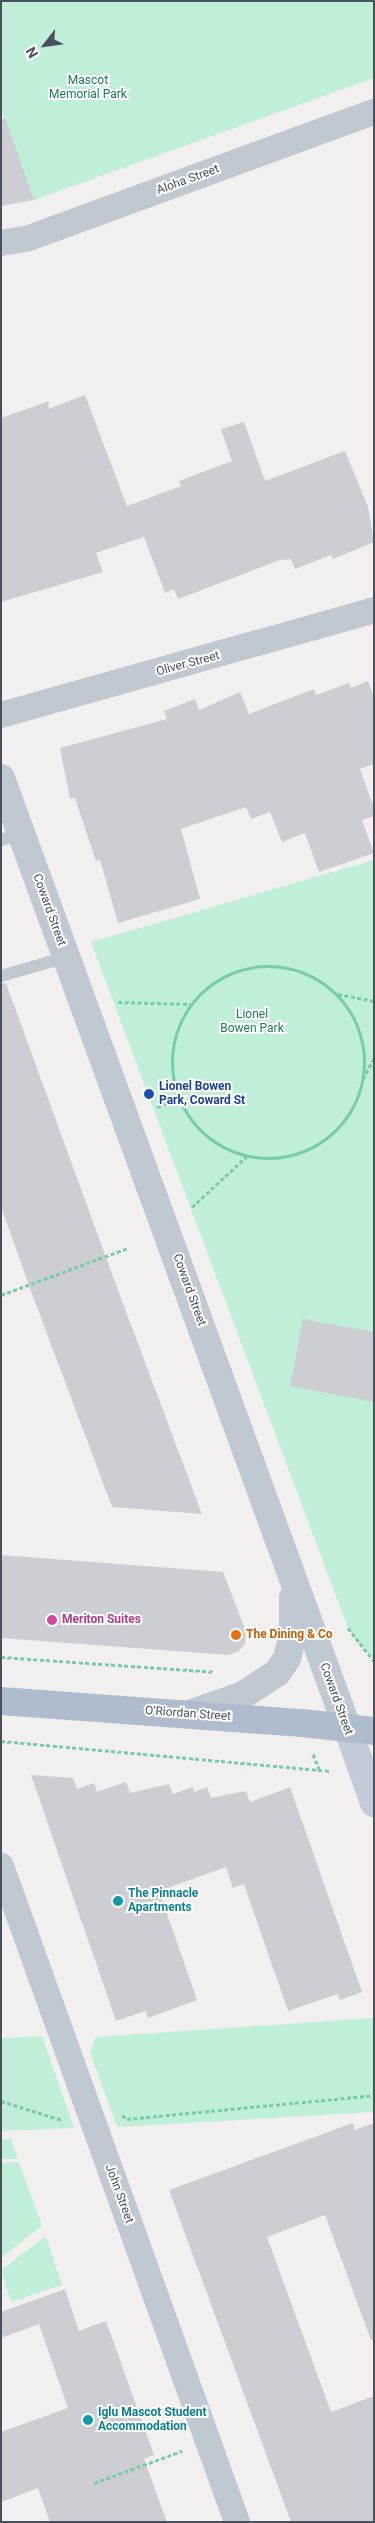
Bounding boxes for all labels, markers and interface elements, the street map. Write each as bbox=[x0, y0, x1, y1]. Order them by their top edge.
north arrow bbox=[20, 20, 70, 70]
text: N bbox=[23, 44, 41, 61]
park label: Mascot Memorial Park bbox=[49, 74, 127, 102]
street label: Aloha Street bbox=[155, 162, 221, 198]
street label: Oliver Street bbox=[155, 649, 221, 679]
street label: Coward Street bbox=[29, 872, 69, 948]
park label: Lionel Bowen Park bbox=[220, 1008, 284, 1036]
place label: Lionel Bowen Park, Coward St bbox=[159, 1080, 245, 1108]
marker: Lionel Bowen Park, Coward St bbox=[143, 1088, 155, 1100]
street label: Coward Street bbox=[169, 1252, 209, 1328]
place label: Meriton Suites bbox=[62, 1613, 141, 1627]
marker: Meriton Suites bbox=[46, 1614, 58, 1626]
place label: The Dining & Co bbox=[246, 1628, 333, 1642]
marker: The Dining & Co bbox=[230, 1629, 242, 1641]
street label: Coward Street bbox=[316, 1661, 356, 1737]
street label: O'Riordan Street bbox=[145, 1704, 231, 1724]
place label: The Pinnacle Apartments bbox=[128, 1887, 198, 1915]
marker: The Pinnacle Apartments bbox=[112, 1895, 124, 1907]
street label: John Street bbox=[102, 2163, 136, 2225]
place label: Iglu Mascot Student Accommodation bbox=[98, 2406, 207, 2434]
marker: Iglu Mascot Student Accommodation bbox=[82, 2414, 94, 2426]

